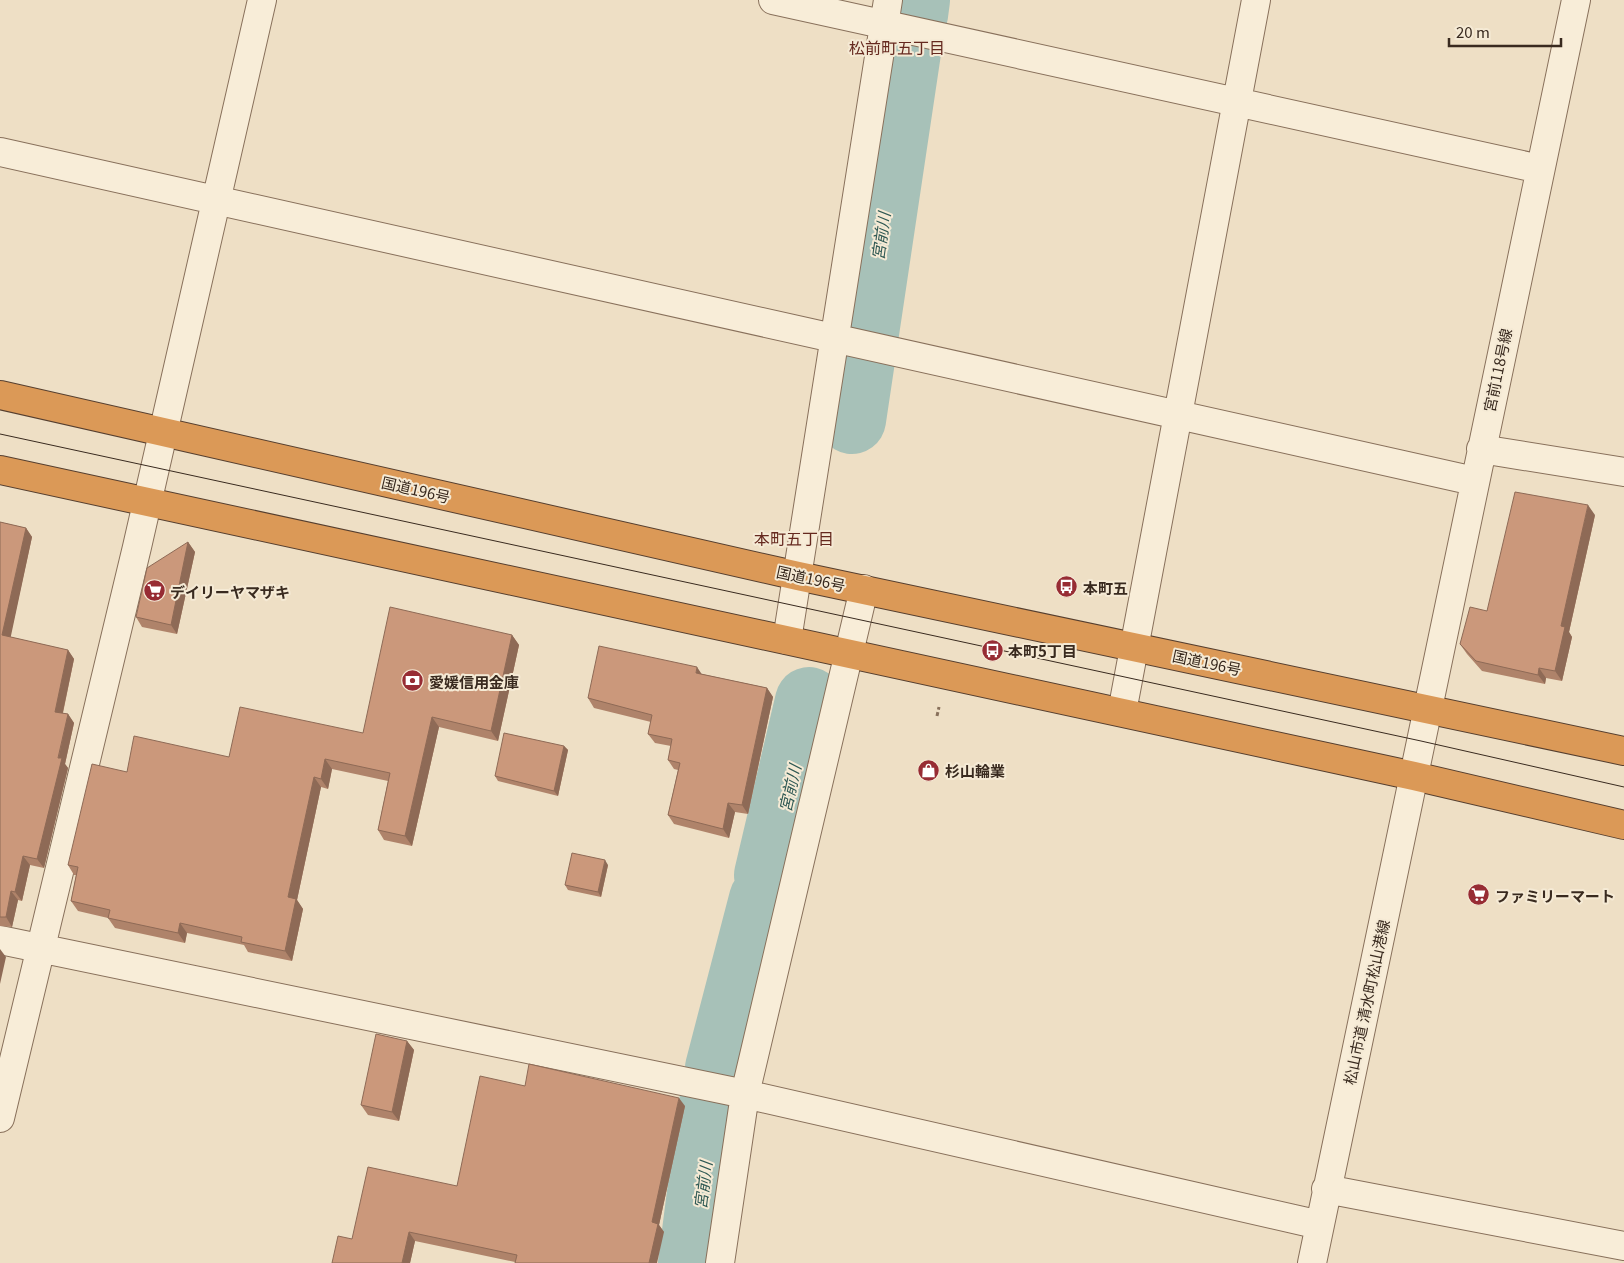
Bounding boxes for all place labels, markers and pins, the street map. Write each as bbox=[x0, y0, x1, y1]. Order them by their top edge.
bus stop icon: 本町五 bbox=[1055, 575, 1079, 599]
place label: 本町五 bbox=[1083, 577, 1128, 598]
supermarket icon: デイリーヤマザキ bbox=[142, 579, 166, 603]
place label: デイリーヤマザキ bbox=[170, 581, 290, 602]
bus stop icon: 本町5丁目 bbox=[980, 638, 1004, 662]
place label: 本町5丁目 bbox=[1008, 640, 1077, 661]
bank icon: 愛媛信用金庫 bbox=[401, 669, 425, 693]
place label: 愛媛信用金庫 bbox=[429, 671, 519, 692]
shop icon: 杉山輪業 bbox=[917, 758, 941, 782]
place label: 杉山輪業 bbox=[945, 760, 1005, 781]
supermarket icon: ファミリーマート bbox=[1467, 883, 1491, 907]
place label: ファミリーマート bbox=[1495, 885, 1615, 906]

